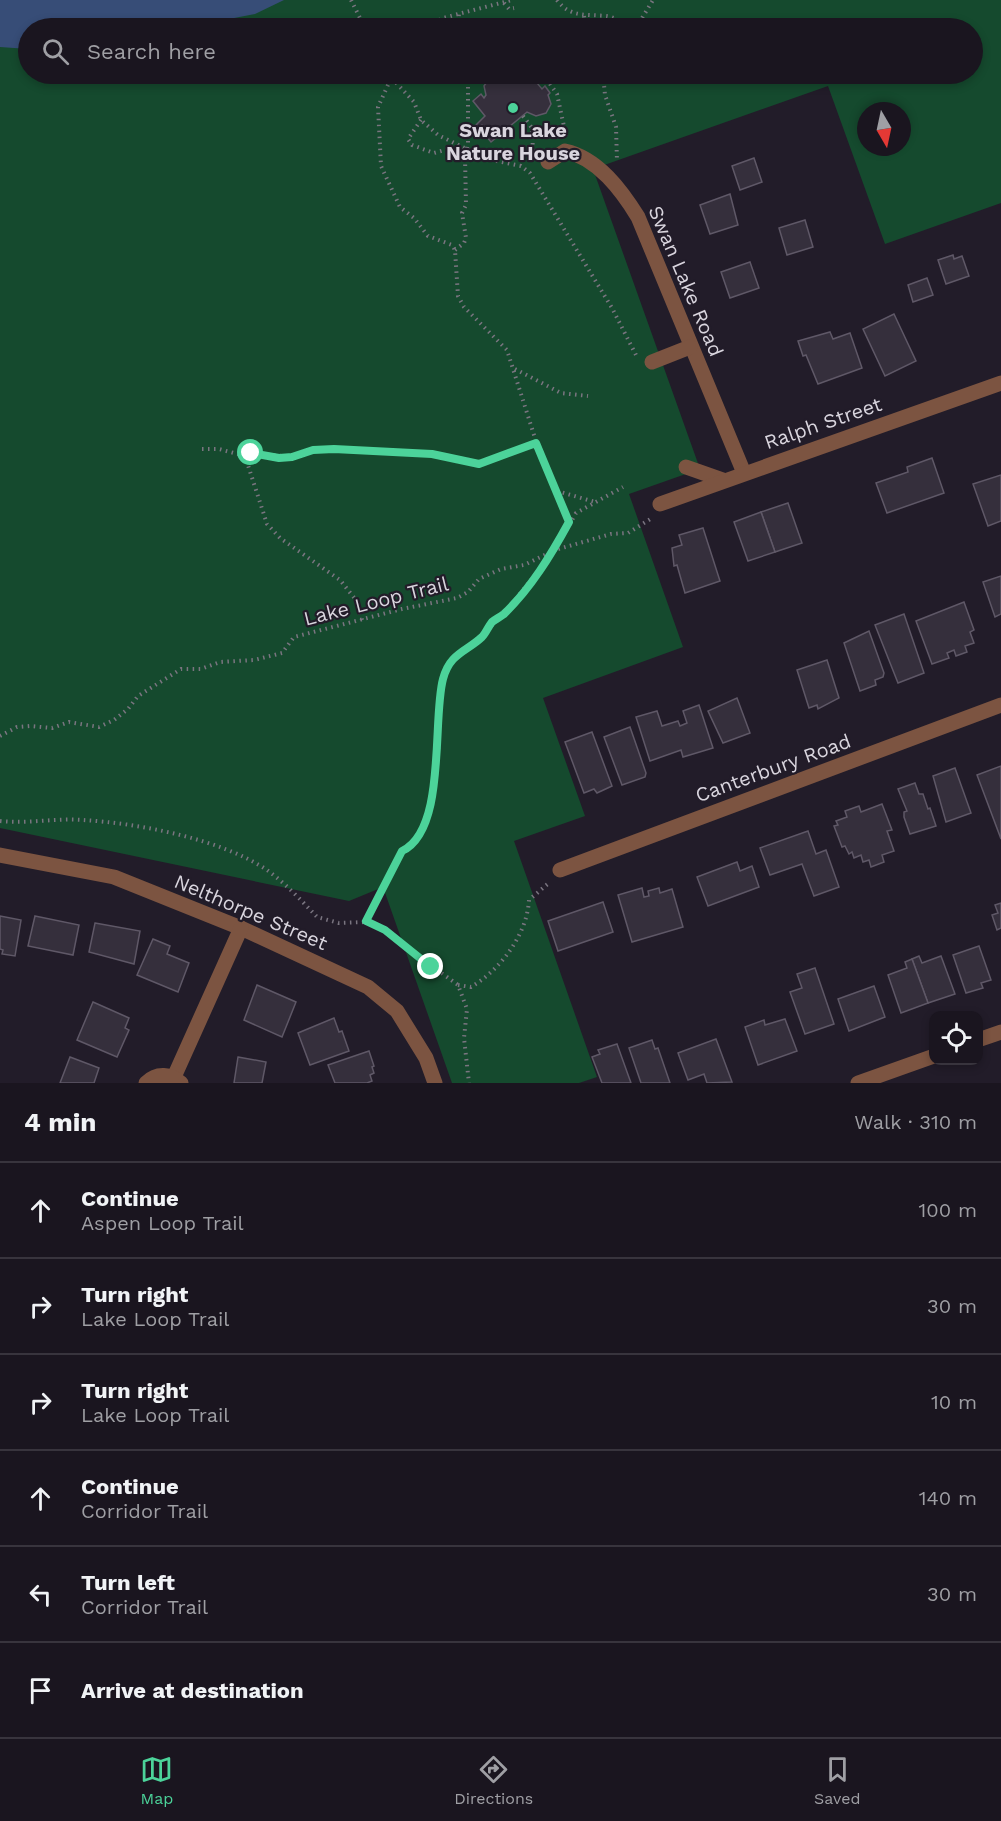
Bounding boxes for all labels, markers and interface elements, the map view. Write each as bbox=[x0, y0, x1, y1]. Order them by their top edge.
search box bbox=[18, 18, 983, 84]
icon: search bbox=[39, 35, 72, 68]
text: Search here bbox=[87, 39, 216, 64]
marker: Swan Lake Nature House bbox=[506, 101, 520, 115]
north arrow bbox=[857, 102, 911, 156]
place label: Swan Lake Nature House bbox=[446, 118, 580, 165]
street label: Swan Lake Road bbox=[643, 202, 729, 360]
street label: Ralph Street bbox=[761, 391, 885, 454]
route start bbox=[237, 439, 263, 465]
street label: Lake Loop Trail bbox=[301, 571, 451, 631]
street label: Canterbury Road bbox=[692, 729, 854, 807]
street label: Nelthorpe Street bbox=[171, 869, 332, 955]
route end bbox=[417, 953, 443, 979]
map controls bbox=[929, 1011, 983, 1065]
button: locate bbox=[929, 1011, 983, 1065]
text: 4 min bbox=[24, 1107, 96, 1137]
text: Walk · 310 m bbox=[854, 1110, 977, 1134]
text: Continue bbox=[81, 1186, 179, 1211]
icon: ahead bbox=[24, 1194, 57, 1227]
text: 100 m bbox=[918, 1198, 977, 1222]
text: Aspen Loop Trail bbox=[81, 1211, 244, 1235]
text: Turn right bbox=[81, 1282, 188, 1307]
icon: right bbox=[24, 1290, 57, 1323]
text: 30 m bbox=[927, 1294, 977, 1318]
text: Lake Loop Trail bbox=[81, 1307, 229, 1331]
text: Turn right bbox=[81, 1378, 188, 1403]
icon: right bbox=[24, 1386, 57, 1419]
text: 10 m bbox=[931, 1390, 977, 1414]
text: Lake Loop Trail bbox=[81, 1403, 229, 1427]
text: Continue bbox=[81, 1474, 179, 1499]
icon: ahead bbox=[24, 1482, 57, 1515]
text: 140 m bbox=[919, 1486, 977, 1510]
text: Corridor Trail bbox=[81, 1499, 208, 1523]
text: Turn left bbox=[81, 1570, 175, 1595]
icon: left bbox=[24, 1578, 57, 1611]
text: 30 m bbox=[927, 1582, 977, 1606]
text: Corridor Trail bbox=[81, 1595, 208, 1619]
icon: arrive bbox=[24, 1674, 57, 1707]
text: Arrive at destination bbox=[81, 1678, 304, 1703]
tab: Map bbox=[140, 1753, 173, 1808]
tab: Directions bbox=[454, 1753, 533, 1808]
tab: Saved bbox=[814, 1753, 861, 1808]

